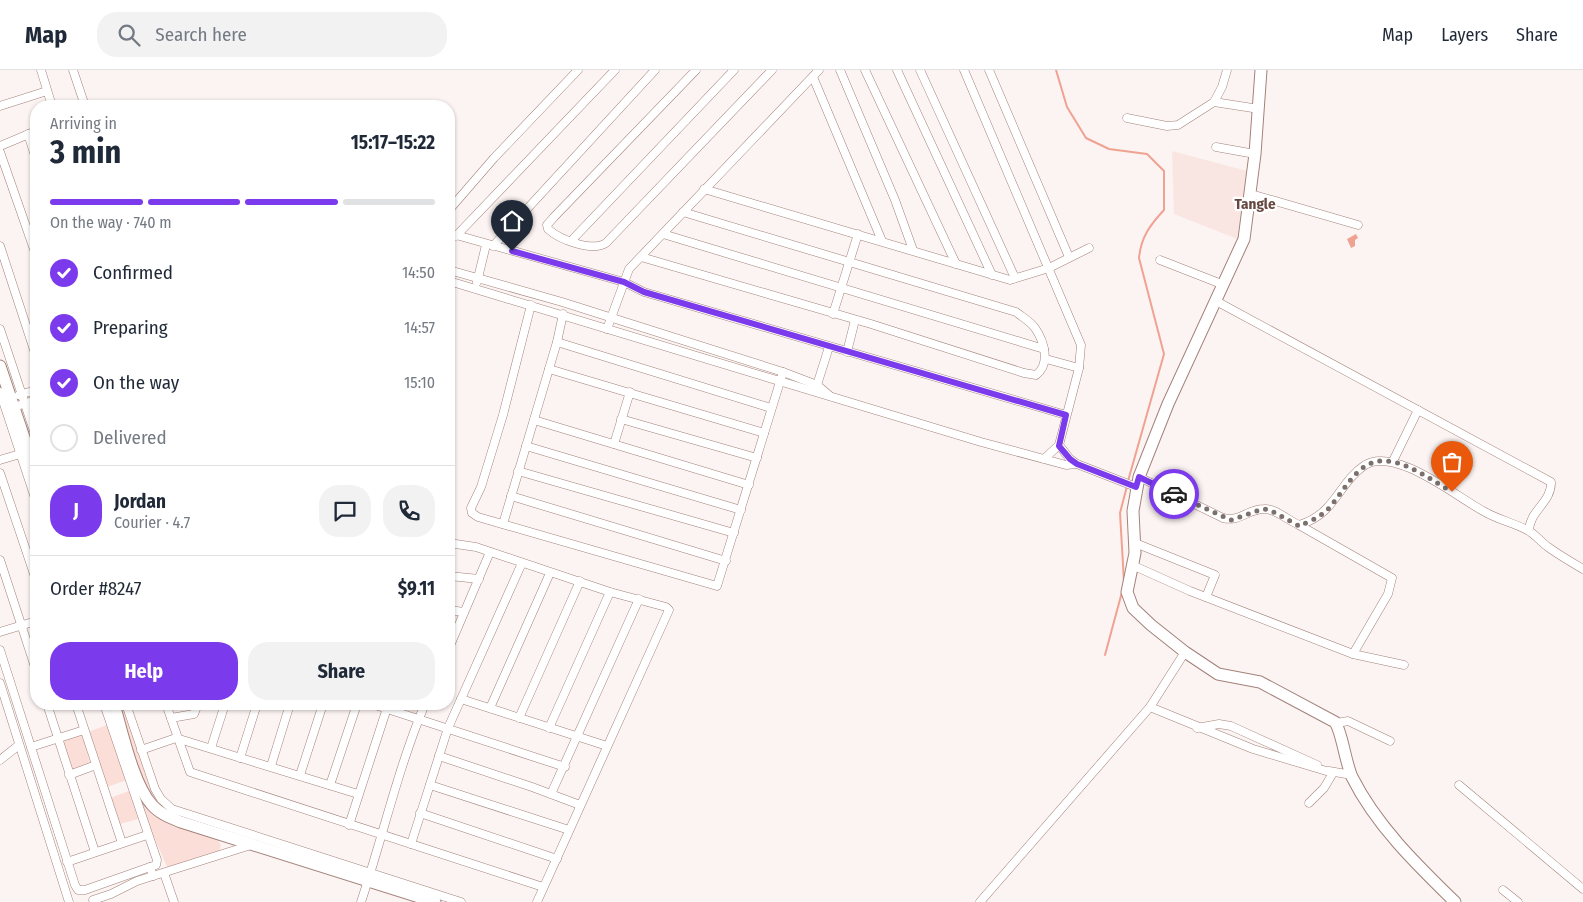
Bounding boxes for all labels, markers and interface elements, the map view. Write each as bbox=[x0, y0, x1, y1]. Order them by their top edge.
search box bbox=[97, 12, 447, 57]
text: Map bbox=[25, 21, 67, 49]
icon: search bbox=[115, 21, 143, 49]
text: Search here bbox=[155, 23, 247, 46]
text: Map bbox=[1382, 24, 1413, 46]
text: Layers bbox=[1441, 24, 1488, 46]
text: Share bbox=[1516, 24, 1558, 46]
text: Arriving in bbox=[50, 114, 117, 133]
text: 15:17–15:22 bbox=[351, 131, 435, 154]
text: 3 min bbox=[50, 133, 121, 171]
district label: Tangle bbox=[1235, 195, 1276, 213]
pin bbox=[491, 200, 533, 251]
icon: home bbox=[498, 207, 526, 235]
text: On the way · 740 m bbox=[50, 213, 172, 232]
icon: check bbox=[50, 259, 78, 287]
text: Confirmed bbox=[93, 261, 173, 284]
text: 14:50 bbox=[402, 263, 435, 282]
icon: check bbox=[50, 314, 78, 342]
text: Preparing bbox=[93, 316, 168, 339]
text: 14:57 bbox=[404, 318, 435, 337]
icon: check bbox=[50, 369, 78, 397]
text: On the way bbox=[93, 371, 179, 394]
text: 15:10 bbox=[404, 373, 435, 392]
text: Delivered bbox=[93, 426, 167, 449]
pin bbox=[1431, 441, 1473, 492]
icon: bag bbox=[1438, 448, 1466, 476]
courier bbox=[1149, 469, 1199, 519]
icon: car bbox=[1160, 480, 1188, 508]
button: chat bbox=[319, 485, 371, 537]
button: phone bbox=[383, 485, 435, 537]
text: Jordan bbox=[114, 490, 166, 513]
text: J bbox=[73, 499, 79, 522]
text: Courier · 4.7 bbox=[114, 513, 190, 532]
text: Order #8247 bbox=[50, 577, 142, 600]
text: $9.11 bbox=[398, 577, 435, 600]
button: Help bbox=[50, 642, 238, 700]
button: Share bbox=[248, 642, 435, 700]

